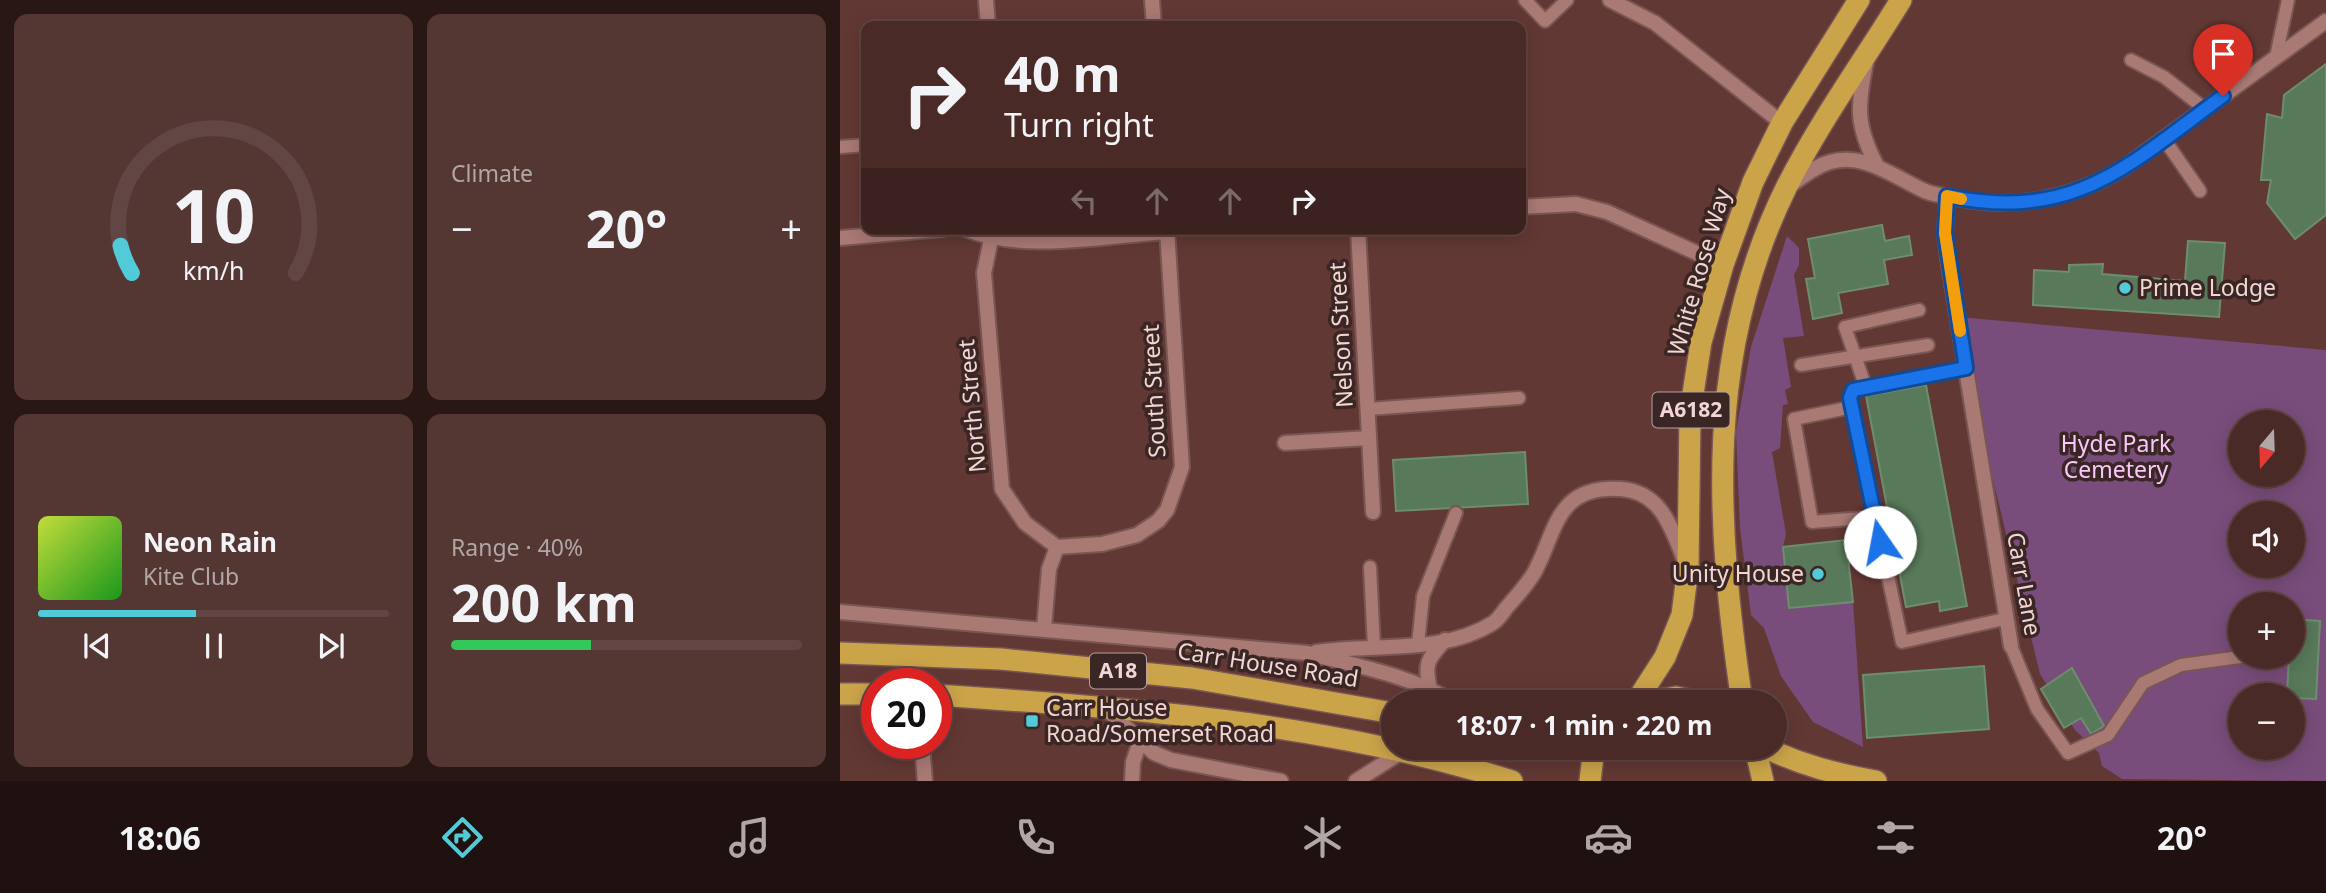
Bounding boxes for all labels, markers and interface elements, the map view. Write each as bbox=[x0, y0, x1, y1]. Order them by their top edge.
pin bbox=[2193, 24, 2253, 96]
icon: arrive bbox=[2204, 35, 2242, 73]
text: 40 m bbox=[1004, 40, 1121, 106]
icon: right bbox=[889, 49, 980, 140]
text: Turn right bbox=[1004, 103, 1154, 146]
text: Climate bbox=[451, 157, 533, 189]
text: 10 bbox=[172, 165, 255, 264]
icon: left bbox=[1065, 182, 1103, 220]
icon: ahead bbox=[1138, 182, 1176, 220]
icon: ahead bbox=[1211, 182, 1249, 220]
icon: right bbox=[1284, 182, 1322, 220]
street label: White Rose Way bbox=[1659, 184, 1737, 359]
text: 20° bbox=[586, 192, 667, 263]
text: − bbox=[451, 202, 473, 254]
text: + bbox=[780, 202, 802, 254]
text: km/h bbox=[183, 253, 244, 287]
street label: Nelson Street bbox=[1320, 261, 1360, 409]
place label: Prime Lodge bbox=[2139, 271, 2276, 303]
marker: Prime Lodge bbox=[2117, 280, 2133, 296]
street label: South Street bbox=[1134, 324, 1172, 459]
street label: North Street bbox=[949, 338, 993, 474]
road number: A6182 bbox=[1652, 392, 1730, 428]
north arrow bbox=[2228, 410, 2305, 486]
map controls bbox=[2228, 410, 2305, 760]
park label: Hyde Park Cemetery bbox=[2061, 427, 2172, 485]
button: sound bbox=[2228, 501, 2305, 578]
position arrow bbox=[1843, 505, 1917, 579]
text: Neon Rain bbox=[143, 524, 277, 560]
street label: Carr Lane bbox=[2000, 530, 2050, 638]
text: Range · 40% bbox=[451, 531, 583, 563]
place label: Unity House bbox=[1672, 557, 1804, 589]
text: Kite Club bbox=[143, 560, 239, 592]
text: 200 km bbox=[451, 566, 637, 637]
marker: Unity House bbox=[1810, 566, 1826, 582]
button: + bbox=[2228, 592, 2305, 669]
icon: previous bbox=[78, 627, 116, 665]
icon: pause bbox=[195, 627, 233, 665]
icon: next bbox=[312, 627, 350, 665]
street label: Carr House Road bbox=[1175, 634, 1361, 694]
road number: A18 bbox=[1090, 654, 1146, 688]
speed limit sign: 20 bbox=[861, 668, 952, 759]
button: − bbox=[2228, 683, 2305, 760]
place label: Carr House Road/Somerset Road bbox=[1046, 691, 1274, 749]
text: 18:07 · 1 min · 220 m bbox=[1456, 707, 1712, 743]
marker: Carr House Road/Somerset Road bbox=[1024, 713, 1040, 729]
icon: directions bbox=[438, 813, 487, 862]
icon: music bbox=[725, 813, 774, 862]
icon: phone bbox=[1011, 813, 1060, 862]
icon: climate bbox=[1298, 813, 1347, 862]
icon: car bbox=[1584, 813, 1633, 862]
icon: filters bbox=[1871, 813, 1920, 862]
text: 18:06 bbox=[119, 816, 201, 859]
text: 20° bbox=[2157, 816, 2207, 859]

